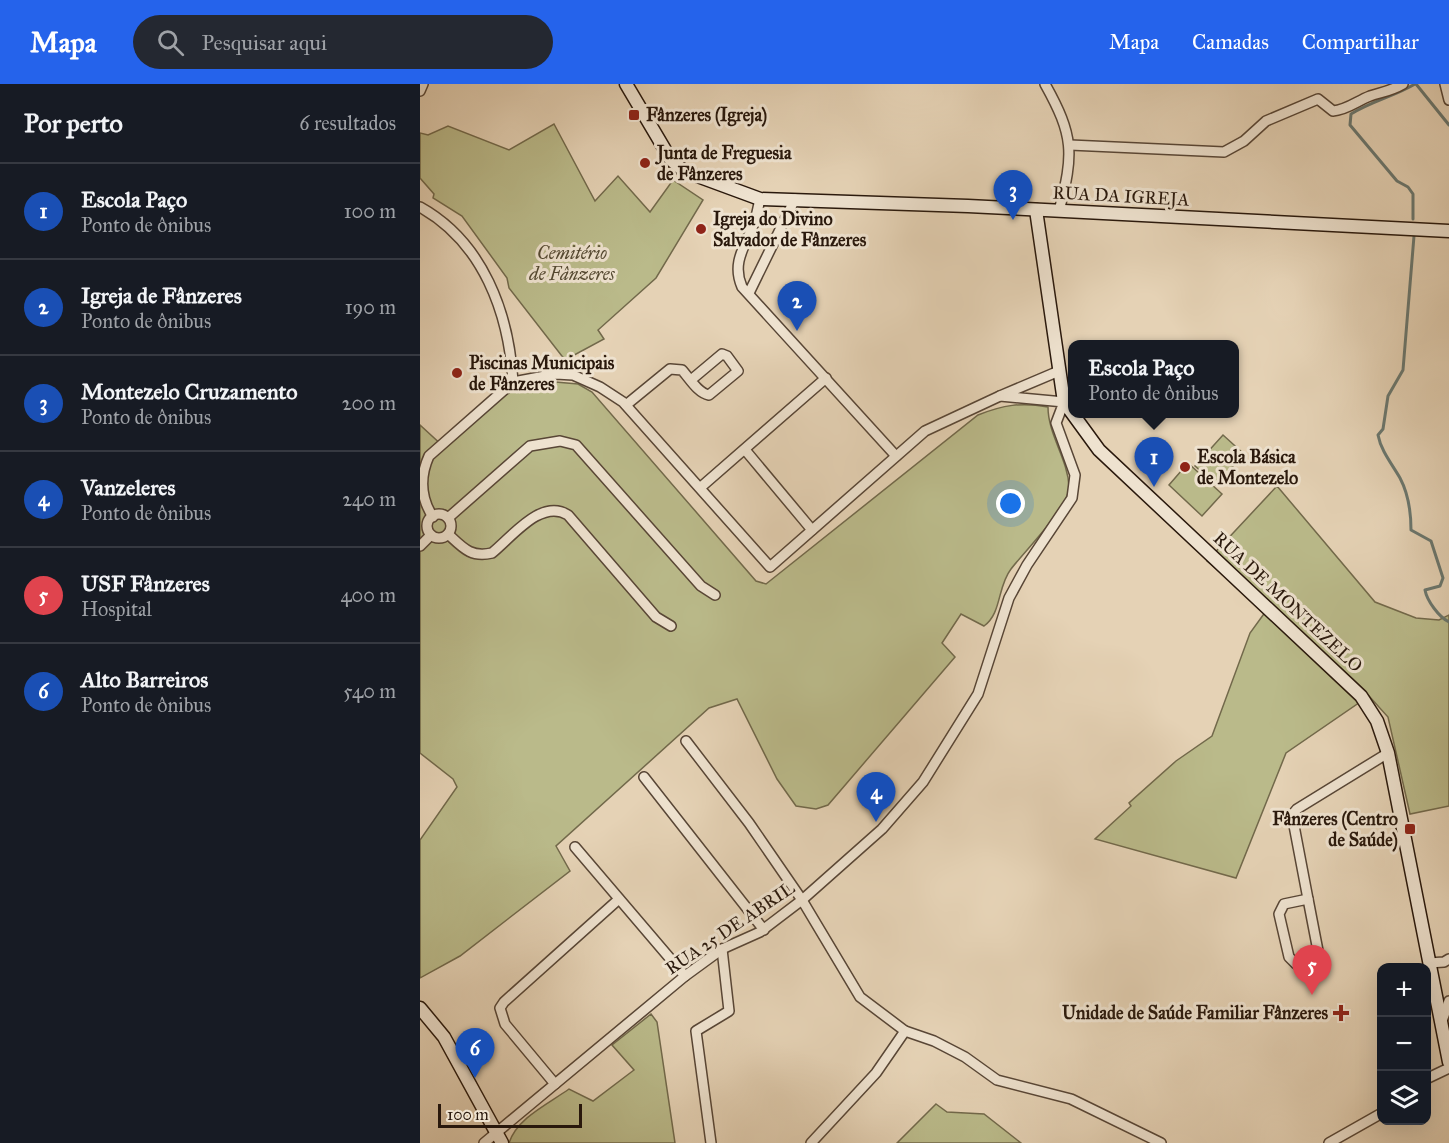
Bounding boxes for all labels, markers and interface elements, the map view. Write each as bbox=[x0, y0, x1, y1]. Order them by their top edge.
search box bbox=[133, 15, 553, 69]
text: Mapa bbox=[30, 25, 97, 60]
icon: search bbox=[154, 26, 187, 59]
text: Pesquisar aqui bbox=[202, 29, 327, 56]
text: Mapa bbox=[1109, 29, 1159, 55]
text: Camadas bbox=[1192, 29, 1269, 55]
text: Compartilhar bbox=[1302, 29, 1419, 55]
place label: Fânzeres (Igreja) bbox=[646, 104, 767, 127]
text: Por perto bbox=[24, 107, 123, 139]
marker: Fânzeres (Igreja) bbox=[627, 108, 641, 122]
text: 6 resultados bbox=[299, 111, 396, 135]
place label: Junta de Freguesia de Fânzeres bbox=[655, 142, 792, 185]
marker: Junta de Freguesia de Fânzeres bbox=[638, 156, 652, 170]
pin: 3 bbox=[994, 170, 1032, 220]
street label: RUA DA IGREJA bbox=[1052, 181, 1190, 212]
text: Escola Paço bbox=[81, 186, 187, 213]
text: 1 bbox=[40, 199, 47, 223]
text: 100 m bbox=[344, 199, 396, 223]
place label: Igreja do Divino Salvador de Fânzeres bbox=[713, 208, 867, 251]
text: Ponto de ônibus bbox=[81, 213, 211, 237]
marker: Igreja do Divino Salvador de Fânzeres bbox=[694, 222, 708, 236]
park label: Cemitério de Fânzeres bbox=[528, 242, 616, 285]
text: Igreja de Fânzeres bbox=[81, 282, 242, 309]
pin: 2 bbox=[778, 282, 817, 331]
text: 2 bbox=[39, 295, 48, 319]
text: 190 m bbox=[345, 295, 396, 319]
text: Ponto de ônibus bbox=[81, 309, 211, 333]
popup bbox=[1068, 340, 1239, 418]
place label: Piscinas Municipais de Fânzeres bbox=[469, 352, 615, 395]
text: Escola Paço bbox=[1088, 354, 1195, 381]
marker: Piscinas Municipais de Fânzeres bbox=[450, 366, 464, 380]
text: Montezelo Cruzamento bbox=[81, 378, 298, 405]
text: Ponto de ônibus bbox=[1088, 381, 1219, 405]
text: 3 bbox=[40, 391, 48, 415]
text: 200 m bbox=[342, 391, 396, 415]
text: Ponto de ônibus bbox=[81, 405, 211, 429]
pin: 1 bbox=[1134, 438, 1174, 487]
place label: Escola Básica de Montezelo bbox=[1197, 446, 1298, 489]
marker: Escola Básica de Montezelo bbox=[1178, 460, 1192, 474]
text: Vanzeleres bbox=[81, 474, 175, 501]
text: 4 bbox=[38, 487, 49, 511]
text: 240 m bbox=[342, 487, 396, 511]
your location bbox=[996, 489, 1025, 518]
text: Ponto de ônibus bbox=[81, 501, 211, 525]
street label: RUA DE MONTEZELO bbox=[1209, 527, 1367, 677]
text: USF Fânzeres bbox=[81, 570, 210, 597]
text: 5 bbox=[39, 583, 48, 607]
text: 400 m bbox=[340, 583, 396, 607]
text: Hospital bbox=[81, 597, 152, 621]
text: Alto Barreiros bbox=[81, 666, 208, 693]
text: 6 bbox=[38, 679, 49, 703]
text: 540 m bbox=[343, 679, 396, 703]
text: Ponto de ônibus bbox=[81, 693, 211, 717]
pin: 4 bbox=[856, 772, 896, 822]
place label: Fânzeres (Centro de Saúde) bbox=[1272, 808, 1398, 852]
marker: Fânzeres (Centro de Saúde) bbox=[1403, 822, 1417, 836]
street label: RUA 25 DE ABRIL bbox=[661, 876, 799, 979]
pin: 5 bbox=[1292, 946, 1332, 995]
map controls bbox=[1377, 963, 1431, 1125]
button: + bbox=[1377, 963, 1431, 1017]
place label: Unidade de Saúde Familiar Fânzeres bbox=[1062, 1002, 1328, 1024]
marker: Unidade de Saúde Familiar Fânzeres bbox=[1332, 1004, 1350, 1022]
button: − bbox=[1377, 1017, 1431, 1071]
pin: 6 bbox=[456, 1028, 494, 1078]
button: layers bbox=[1377, 1071, 1431, 1125]
scale bar bbox=[438, 1101, 582, 1128]
text: 100 m bbox=[447, 1105, 489, 1124]

